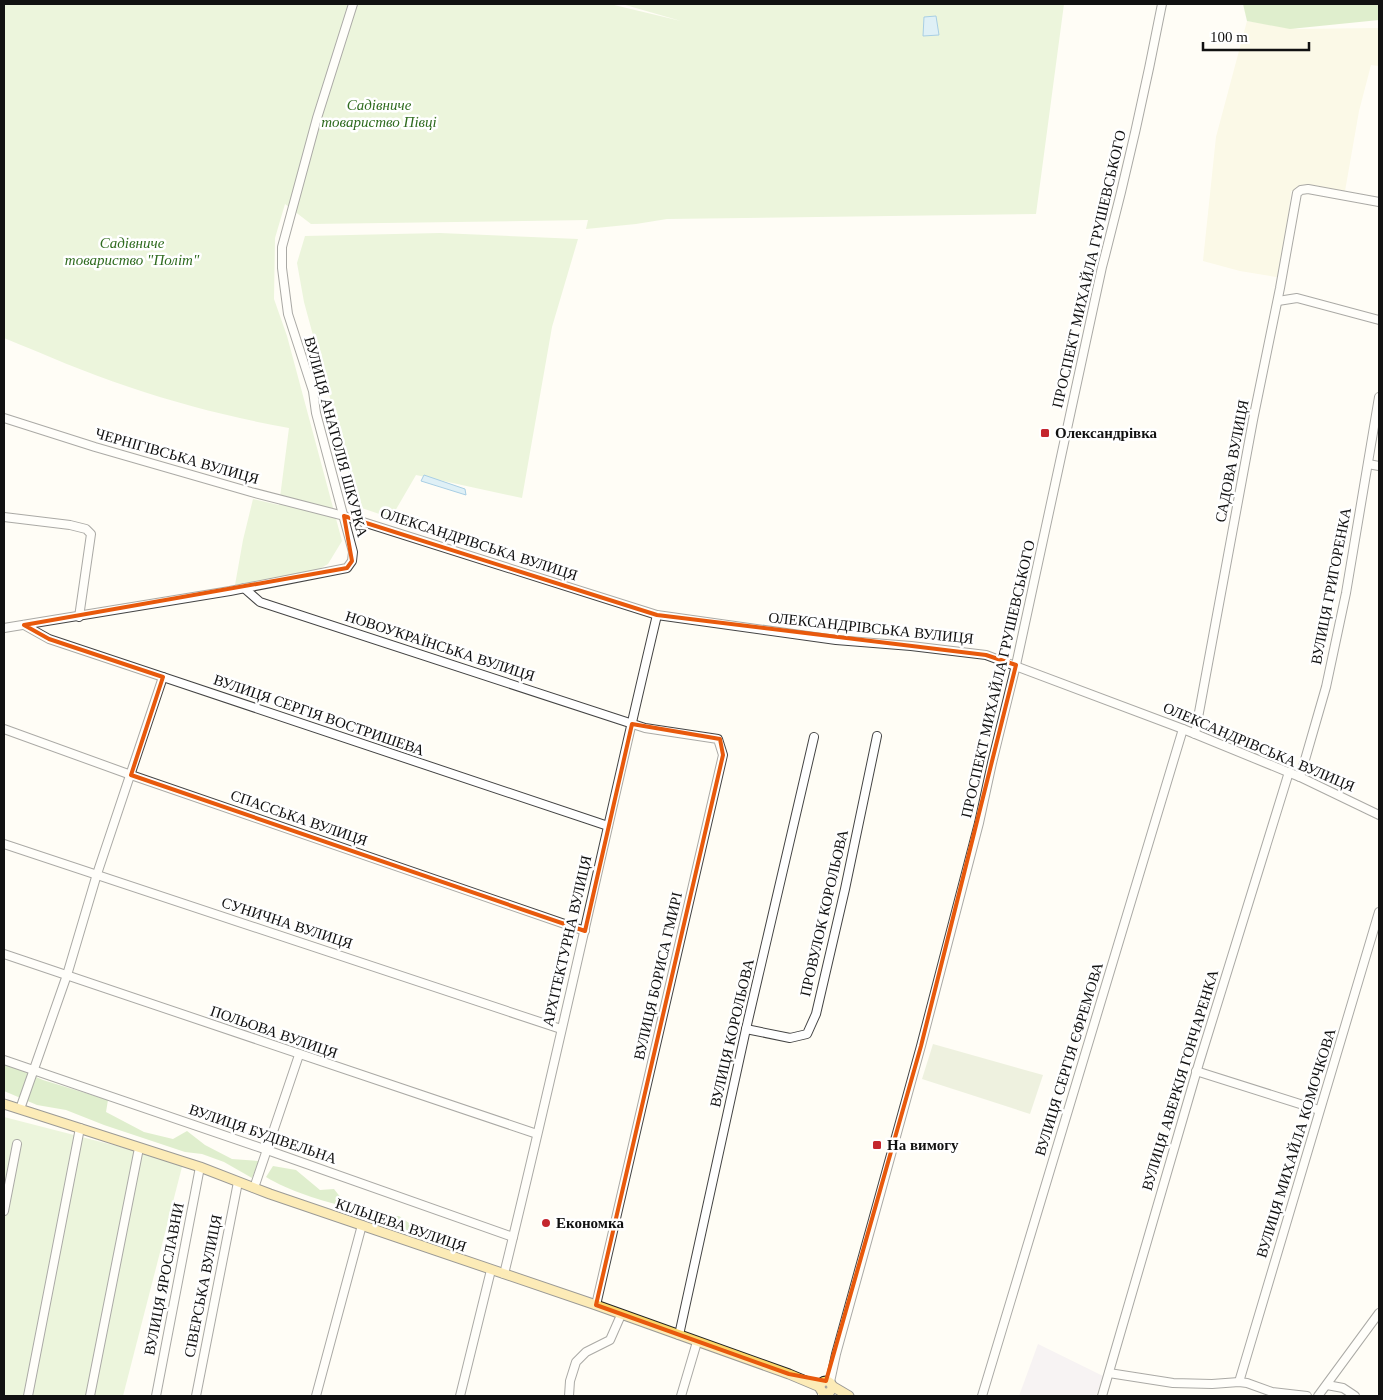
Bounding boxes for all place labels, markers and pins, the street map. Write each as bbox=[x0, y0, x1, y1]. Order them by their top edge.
place label: Олександрівка bbox=[1055, 425, 1158, 441]
marker: Олександрівка bbox=[1039, 427, 1051, 439]
place label: На вимогу bbox=[887, 1137, 959, 1153]
marker: На вимогу bbox=[871, 1139, 883, 1151]
place label: Економка bbox=[556, 1215, 624, 1231]
marker: Економка bbox=[540, 1217, 552, 1229]

